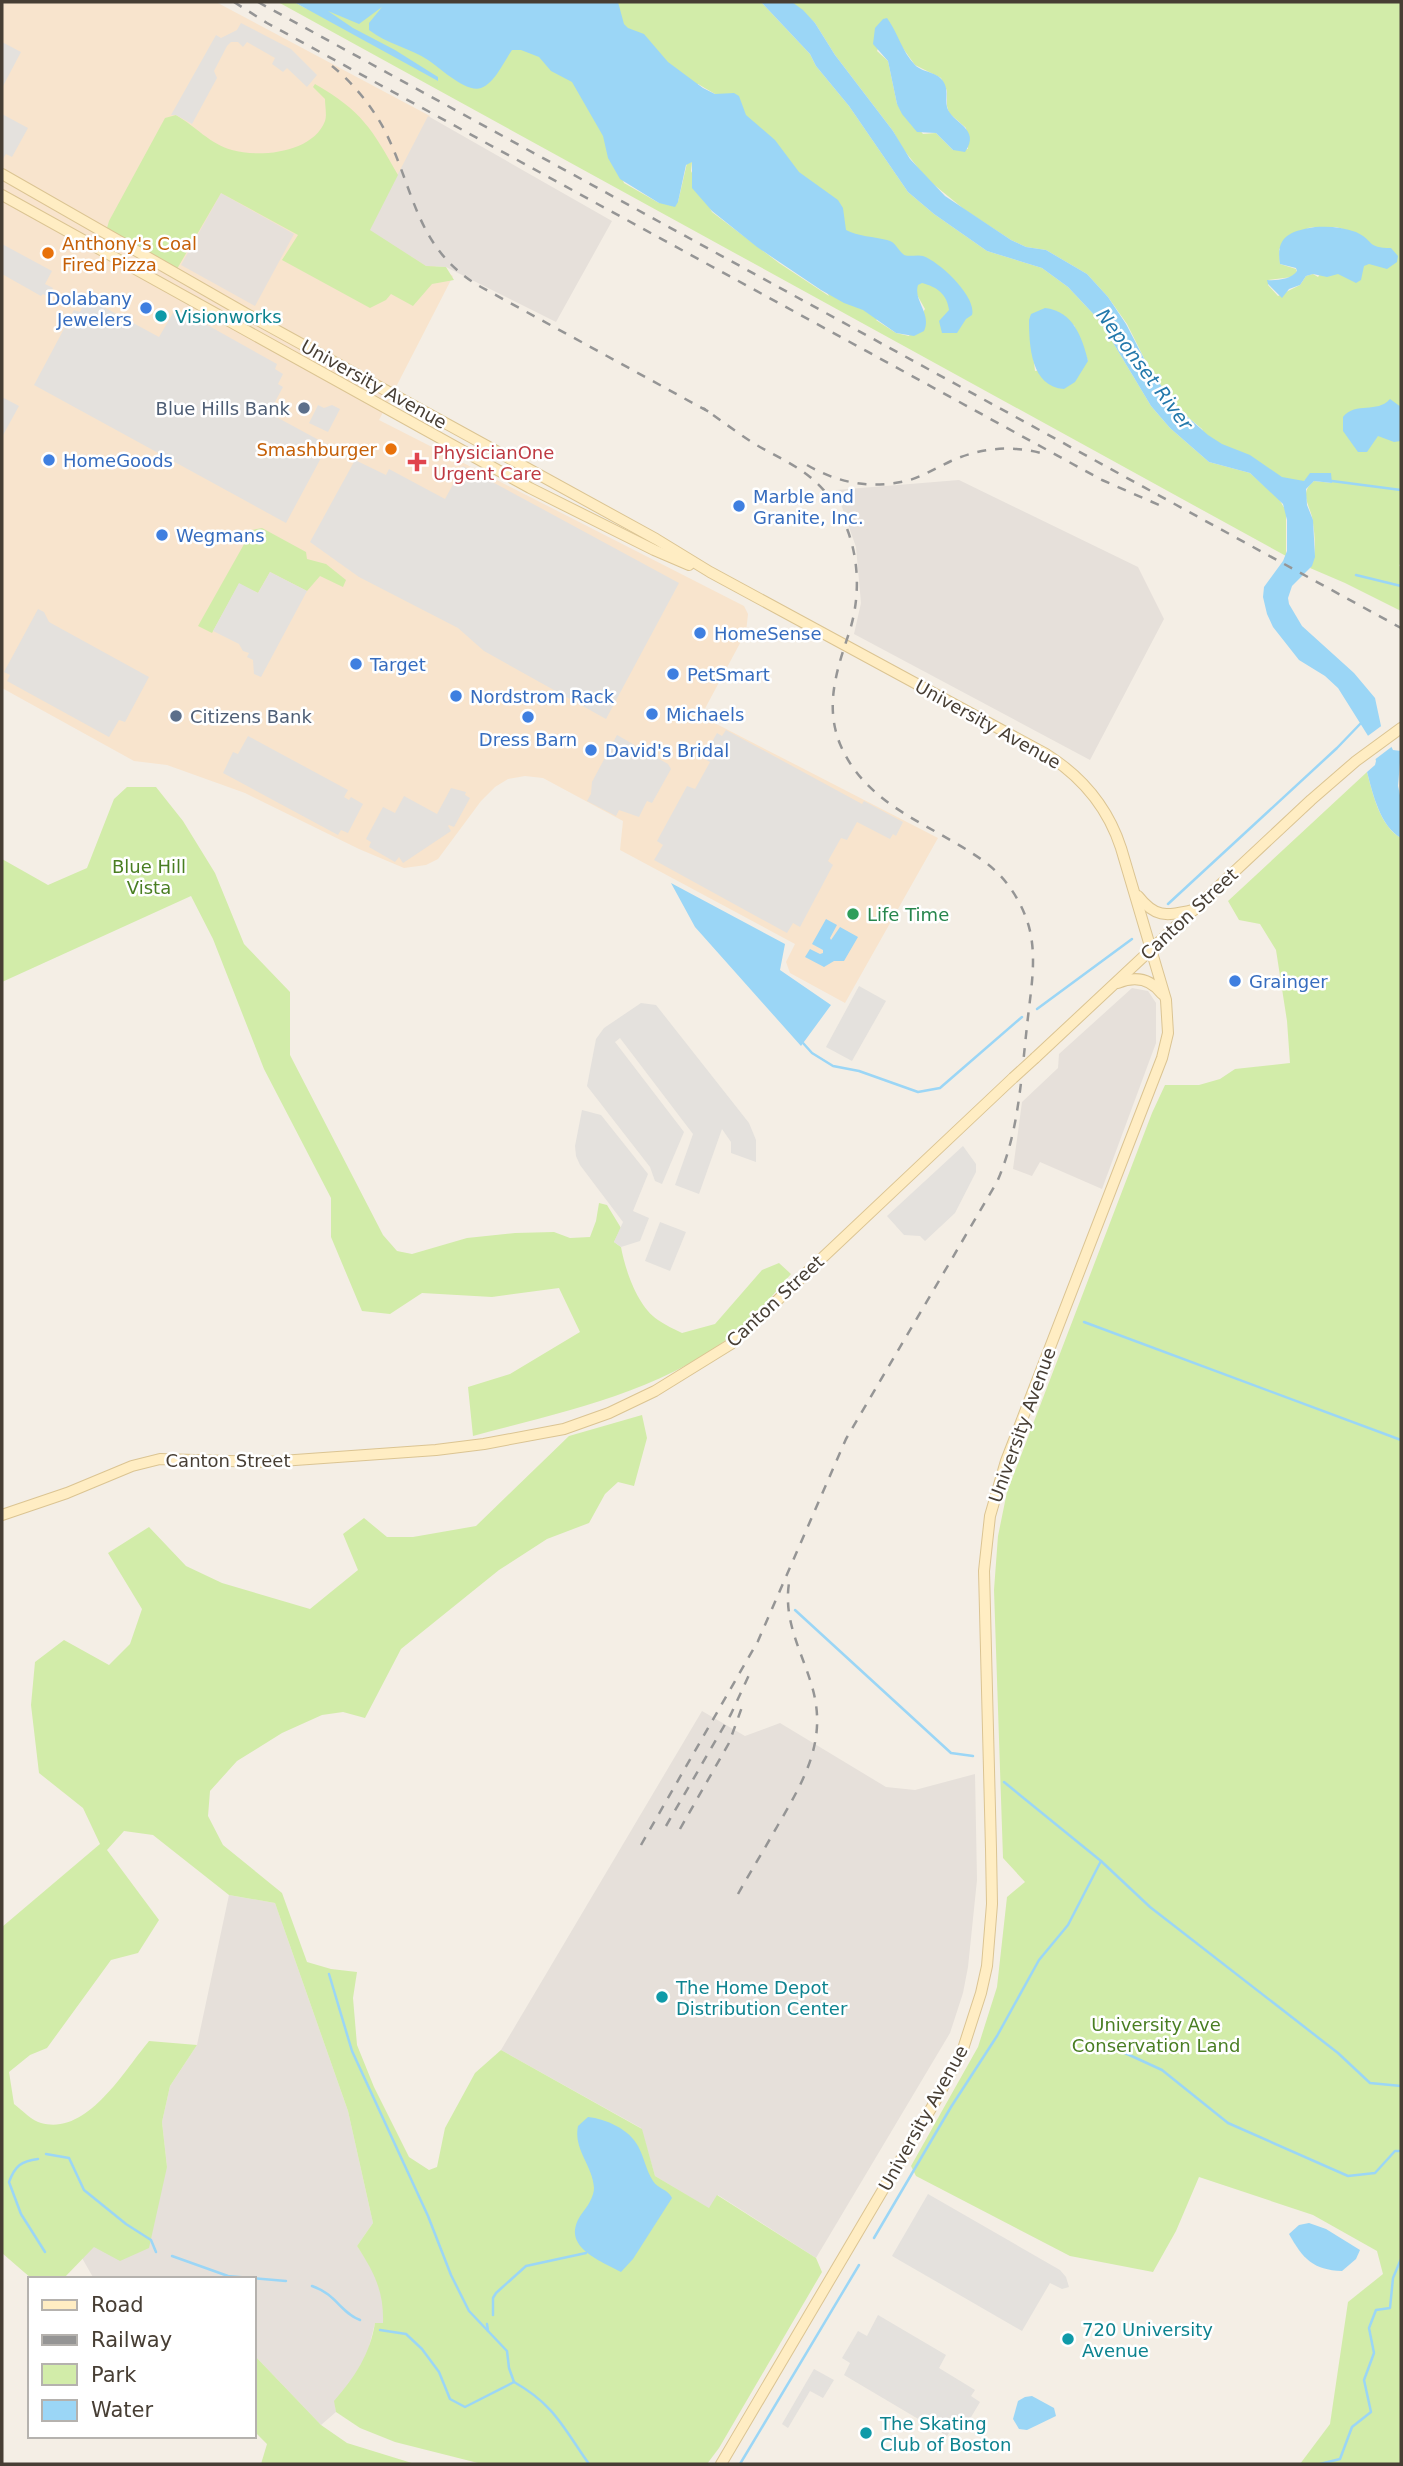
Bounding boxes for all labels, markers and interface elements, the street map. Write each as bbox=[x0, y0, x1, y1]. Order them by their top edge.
place label: Anthony's Coal Fired Pizza bbox=[62, 233, 197, 275]
marker: Anthony's Coal Fired Pizza bbox=[40, 245, 56, 261]
place label: Dolabany Jewelers bbox=[47, 288, 132, 330]
marker: Dolabany Jewelers bbox=[138, 300, 154, 316]
water label: Neponset River bbox=[1092, 304, 1198, 435]
place label: Visionworks bbox=[175, 306, 282, 327]
marker: Visionworks bbox=[153, 308, 169, 324]
street label: University Avenue bbox=[297, 335, 451, 433]
place label: Blue Hills Bank bbox=[156, 398, 291, 419]
marker: Blue Hills Bank bbox=[296, 400, 312, 416]
place label: Smashburger bbox=[256, 439, 378, 460]
marker: Smashburger bbox=[383, 441, 399, 457]
place label: PhysicianOne Urgent Care bbox=[433, 442, 554, 484]
place label: HomeGoods bbox=[63, 450, 173, 471]
marker: HomeGoods bbox=[41, 452, 57, 468]
marker: PhysicianOne Urgent Care bbox=[407, 452, 427, 472]
place label: Marble and Granite, Inc. bbox=[753, 486, 864, 528]
marker: Marble and Granite, Inc. bbox=[731, 498, 747, 514]
place label: Wegmans bbox=[176, 525, 265, 546]
marker: Wegmans bbox=[154, 527, 170, 543]
place label: HomeSense bbox=[714, 623, 822, 644]
marker: HomeSense bbox=[692, 625, 708, 641]
place label: Target bbox=[369, 654, 426, 675]
marker: Target bbox=[348, 656, 364, 672]
place label: PetSmart bbox=[687, 664, 770, 685]
marker: PetSmart bbox=[665, 666, 681, 682]
street label: University Avenue bbox=[911, 675, 1065, 773]
place label: Nordstrom Rack bbox=[470, 686, 615, 707]
marker: Nordstrom Rack bbox=[448, 688, 464, 704]
place label: Michaels bbox=[666, 704, 744, 725]
place label: Citizens Bank bbox=[190, 706, 312, 727]
marker: Michaels bbox=[644, 706, 660, 722]
marker: Citizens Bank bbox=[168, 708, 184, 724]
marker: Dress Barn bbox=[520, 709, 536, 725]
place label: Dress Barn bbox=[479, 729, 577, 750]
place label: David's Bridal bbox=[605, 740, 729, 761]
marker: David's Bridal bbox=[583, 742, 599, 758]
park label: Blue Hill Vista bbox=[112, 856, 186, 898]
street label: Canton Street bbox=[1136, 864, 1242, 964]
place label: Life Time bbox=[867, 904, 949, 925]
marker: Life Time bbox=[845, 906, 861, 922]
place label: Grainger bbox=[1249, 971, 1328, 992]
marker: Grainger bbox=[1227, 973, 1243, 989]
street label: Canton Street bbox=[722, 1251, 828, 1351]
street label: University Avenue bbox=[984, 1345, 1060, 1505]
street label: Canton Street bbox=[166, 1450, 290, 1471]
place label: The Home Depot Distribution Center bbox=[675, 1977, 848, 2019]
marker: The Home Depot Distribution Center bbox=[654, 1989, 670, 2005]
park label: University Ave Conservation Land bbox=[1072, 2014, 1240, 2056]
street label: University Avenue bbox=[874, 2041, 972, 2195]
legend bbox=[28, 2277, 256, 2438]
text: Road bbox=[91, 2293, 144, 2317]
place label: 720 University Avenue bbox=[1082, 2319, 1213, 2361]
text: Railway bbox=[91, 2328, 172, 2352]
marker: 720 University Avenue bbox=[1060, 2331, 1076, 2347]
text: Park bbox=[91, 2363, 137, 2387]
text: Water bbox=[91, 2398, 153, 2422]
place label: The Skating Club of Boston bbox=[879, 2413, 1011, 2455]
marker: The Skating Club of Boston bbox=[858, 2425, 874, 2441]

